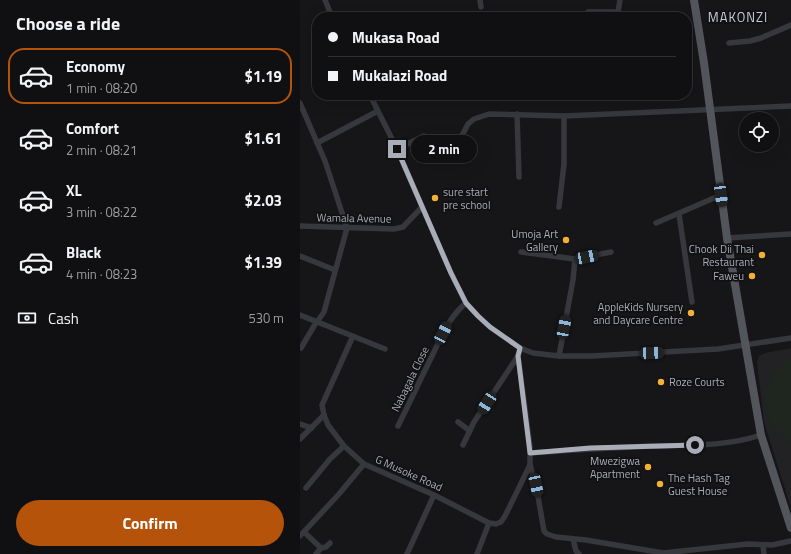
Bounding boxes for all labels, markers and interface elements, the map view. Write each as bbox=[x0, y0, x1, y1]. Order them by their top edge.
district label: MAKONZI bbox=[708, 7, 768, 27]
text: Choose a ride bbox=[16, 10, 120, 37]
text: Mukasa Road bbox=[352, 26, 440, 49]
text: Economy bbox=[66, 55, 125, 78]
icon: car bbox=[18, 58, 54, 94]
text: Mukalazi Road bbox=[352, 64, 447, 87]
text: $1.19 bbox=[245, 65, 282, 88]
text: 1 min · 08:20 bbox=[66, 78, 137, 98]
map controls bbox=[739, 112, 779, 152]
button: locate bbox=[739, 112, 779, 152]
text: Comfort bbox=[66, 117, 119, 140]
icon: car bbox=[18, 120, 54, 156]
text: $1.61 bbox=[245, 127, 282, 150]
callout: 2 min bbox=[411, 135, 477, 163]
text: 2 min bbox=[428, 139, 460, 159]
text: 2 min · 08:21 bbox=[66, 140, 137, 160]
route end bbox=[388, 140, 406, 158]
text: XL bbox=[66, 179, 82, 202]
icon: car bbox=[18, 182, 54, 218]
car bbox=[713, 182, 729, 208]
place label: sure start pre school bbox=[443, 184, 490, 213]
text: $2.03 bbox=[245, 189, 282, 212]
marker: sure start pre school bbox=[430, 193, 440, 203]
text: 3 min · 08:22 bbox=[66, 202, 137, 222]
street label: Wamala Avenue bbox=[317, 209, 392, 227]
place label: Umoja Art Gallery bbox=[511, 226, 559, 255]
marker: Umoja Art Gallery bbox=[561, 235, 571, 245]
text: Black bbox=[66, 241, 101, 264]
place label: Chook Dii Thai Restaurant bbox=[689, 241, 754, 270]
icon: car bbox=[18, 244, 54, 280]
car bbox=[574, 249, 600, 265]
marker: Chook Dii Thai Restaurant bbox=[757, 250, 767, 260]
text: $1.39 bbox=[245, 251, 282, 274]
text: 4 min · 08:23 bbox=[66, 264, 137, 284]
place label: Faweu bbox=[713, 268, 744, 284]
marker: Faweu bbox=[747, 271, 757, 281]
place label: AppleKids Nursery and Daycare Centre bbox=[593, 299, 684, 328]
icon: cash bbox=[16, 307, 38, 329]
text: Cash bbox=[48, 307, 79, 330]
text: 530 m bbox=[248, 308, 284, 328]
marker: AppleKids Nursery and Daycare Centre bbox=[686, 308, 696, 318]
car bbox=[556, 314, 572, 340]
car bbox=[432, 320, 454, 346]
street label: Nabagala Close bbox=[387, 343, 433, 414]
car bbox=[640, 347, 664, 359]
place label: Roze Courts bbox=[669, 374, 725, 390]
marker: Roze Courts bbox=[656, 377, 666, 387]
car bbox=[475, 390, 499, 416]
route start bbox=[686, 436, 704, 454]
street label: G Musoke Road bbox=[373, 451, 445, 495]
place label: Mwezigwa Apartment bbox=[590, 453, 640, 482]
marker: Mwezigwa Apartment bbox=[643, 462, 653, 472]
place label: The Hash Tag Guest House bbox=[668, 470, 730, 499]
car bbox=[528, 472, 544, 498]
marker: The Hash Tag Guest House bbox=[655, 479, 665, 489]
button: Confirm bbox=[16, 500, 284, 546]

